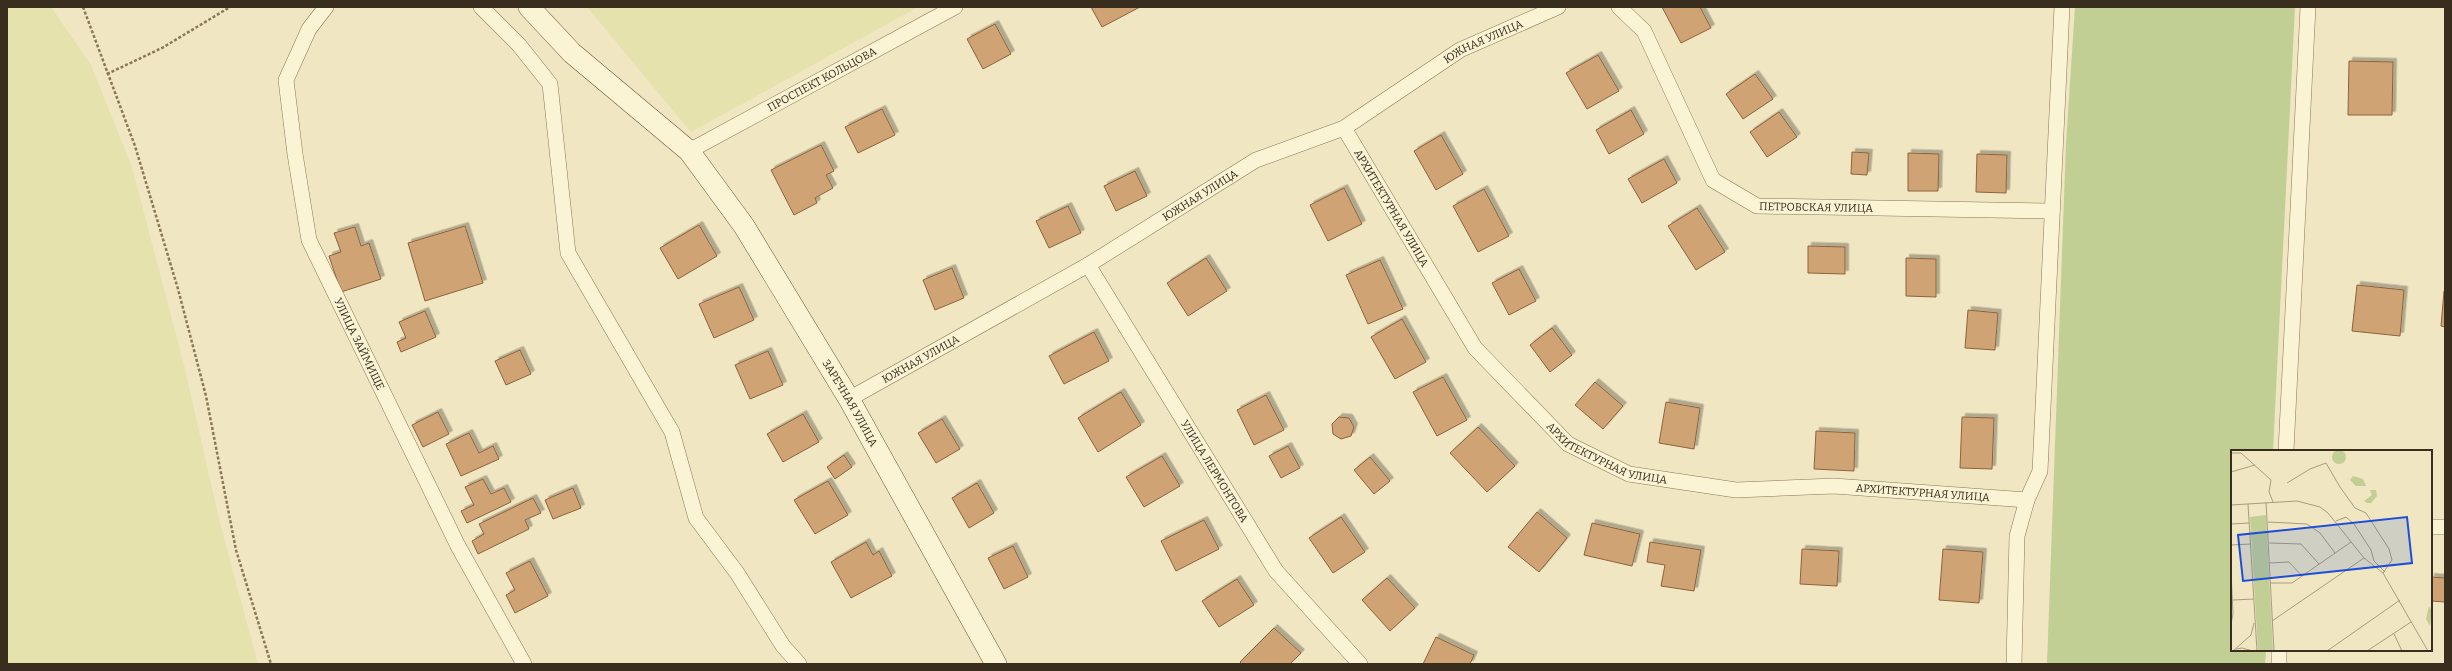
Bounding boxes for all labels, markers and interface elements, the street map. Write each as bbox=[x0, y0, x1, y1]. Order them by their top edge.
street label: ЮЖНАЯ УЛИЦА bbox=[1441, 17, 1525, 66]
street label: ПРОСПЕКТ КОЛЬЦОВА bbox=[765, 44, 879, 114]
street label: АРХИТЕКТУРНАЯ УЛИЦА bbox=[1352, 147, 1432, 269]
street label: ЮЖНАЯ УЛИЦА bbox=[1160, 167, 1240, 223]
street label: ПЕТРОВСКАЯ УЛИЦА bbox=[1759, 200, 1873, 214]
street label: УЛИЦА ЗАЙМИЩЕ bbox=[332, 296, 388, 392]
street label: ЮЖНАЯ УЛИЦА bbox=[880, 332, 962, 386]
street label: ЗАРЕЧНАЯ УЛИЦА bbox=[820, 357, 881, 449]
street label: УЛИЦА ЛЕРМОНТОВА bbox=[1178, 418, 1251, 525]
street label: АРХИТЕКТУРНАЯ УЛИЦА bbox=[1544, 419, 1668, 486]
inset map bbox=[2231, 450, 2432, 651]
street label: АРХИТЕКТУРНАЯ УЛИЦА bbox=[1855, 481, 1991, 504]

